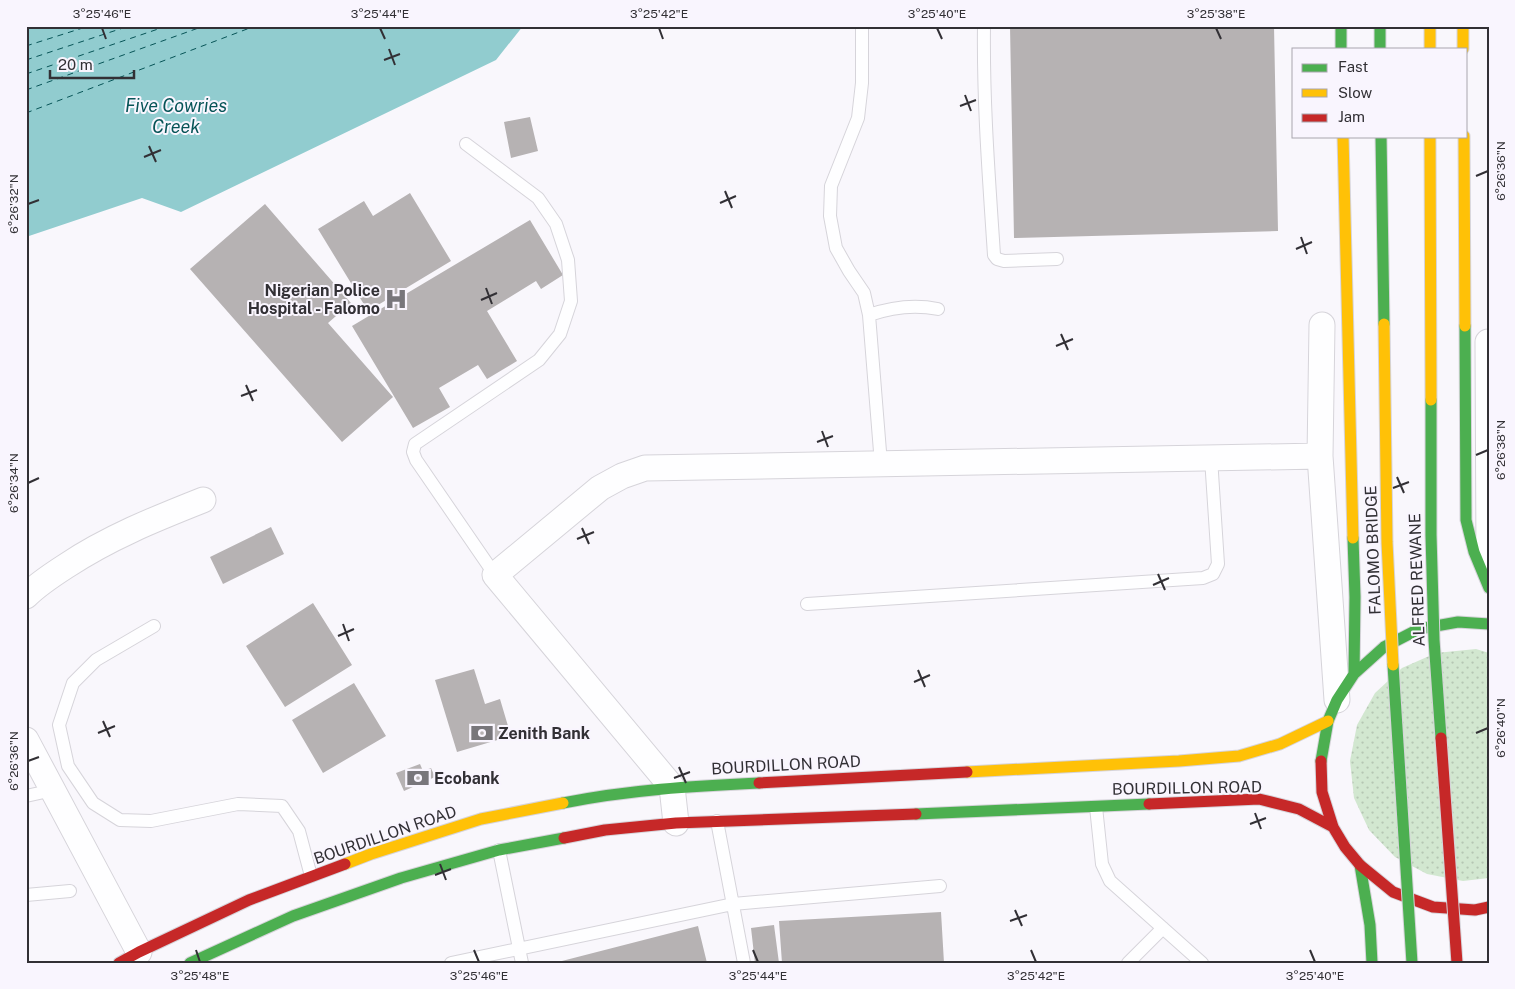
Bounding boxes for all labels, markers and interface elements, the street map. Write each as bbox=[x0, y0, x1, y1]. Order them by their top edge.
text: 3°25'46"E bbox=[73, 7, 131, 21]
text: 3°25'44"E bbox=[351, 7, 409, 21]
text: 3°25'42"E bbox=[630, 7, 688, 21]
text: 3°25'40"E bbox=[908, 7, 966, 21]
text: 3°25'38"E bbox=[1187, 7, 1245, 21]
scale bar bbox=[50, 48, 134, 80]
legend bbox=[1292, 48, 1468, 138]
text: 20 m bbox=[58, 56, 93, 73]
text: Fast bbox=[1338, 58, 1368, 75]
text: Slow bbox=[1338, 84, 1373, 101]
water label: Five Cowries Creek bbox=[125, 95, 227, 137]
text: Jam bbox=[1338, 108, 1365, 125]
text: 6°26'36"N bbox=[1494, 141, 1508, 201]
text: 6°26'32"N bbox=[7, 174, 21, 234]
place label: Nigerian Police Hospital - Falomo bbox=[248, 281, 380, 318]
hospital icon: Nigerian Police Hospital - Falomo bbox=[383, 286, 409, 312]
text: 6°26'38"N bbox=[1494, 420, 1508, 480]
text: 6°26'34"N bbox=[7, 453, 21, 513]
street label: FALOMO BRIDGE bbox=[1361, 485, 1385, 615]
street label: ALFRED REWANE bbox=[1405, 513, 1429, 647]
text: 6°26'40"N bbox=[1494, 698, 1508, 758]
bank icon: Zenith Bank bbox=[469, 720, 495, 746]
place label: Zenith Bank bbox=[498, 724, 590, 743]
text: 6°26'36"N bbox=[7, 731, 21, 791]
street label: BOURDILLON ROAD bbox=[711, 752, 861, 778]
bank icon: Ecobank bbox=[405, 765, 431, 791]
place label: Ecobank bbox=[434, 769, 500, 788]
street label: BOURDILLON ROAD bbox=[1112, 777, 1262, 799]
street label: BOURDILLON ROAD bbox=[311, 802, 459, 868]
text: 3°25'48"E bbox=[171, 969, 229, 983]
text: 3°25'46"E bbox=[450, 969, 508, 983]
text: 3°25'44"E bbox=[729, 969, 787, 983]
text: 3°25'42"E bbox=[1007, 969, 1065, 983]
text: 3°25'40"E bbox=[1286, 969, 1344, 983]

